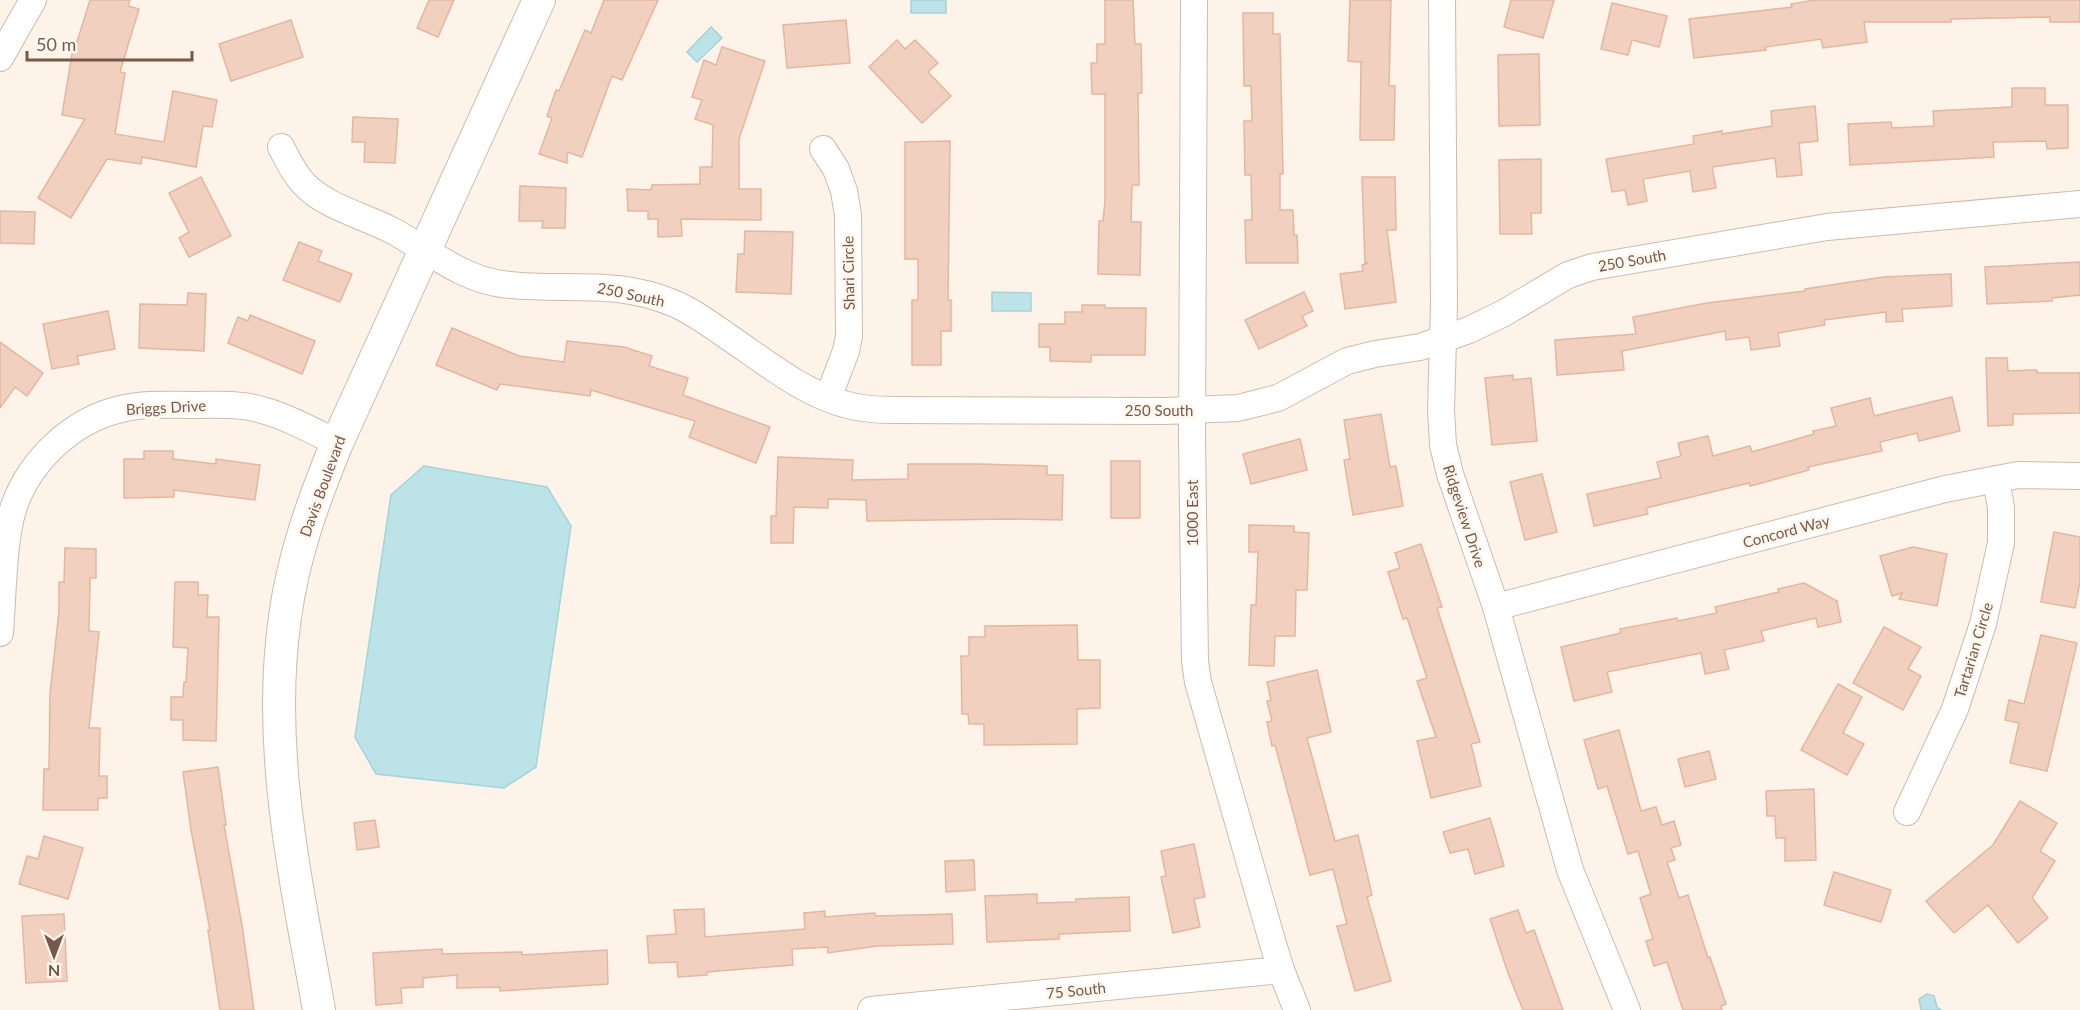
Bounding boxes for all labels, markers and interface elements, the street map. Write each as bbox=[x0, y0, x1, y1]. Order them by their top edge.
scale bar bbox=[27, 24, 192, 62]
text: 50 m bbox=[36, 33, 76, 55]
street label: Shari Circle bbox=[838, 236, 858, 310]
street label: 250 South bbox=[1597, 245, 1667, 275]
street label: 250 South bbox=[596, 278, 666, 310]
street label: Briggs Drive bbox=[125, 396, 207, 418]
street label: 250 South bbox=[1125, 401, 1193, 419]
street label: Davis Boulevard bbox=[295, 433, 349, 539]
street label: Ridgeview Drive bbox=[1440, 462, 1490, 570]
street label: 1000 East bbox=[1183, 479, 1201, 546]
street label: Concord Way bbox=[1741, 511, 1832, 551]
street label: Tartarian Circle bbox=[1950, 600, 1996, 700]
north arrow bbox=[24, 926, 84, 986]
text: N bbox=[48, 962, 60, 981]
street label: 75 South bbox=[1045, 978, 1107, 1002]

